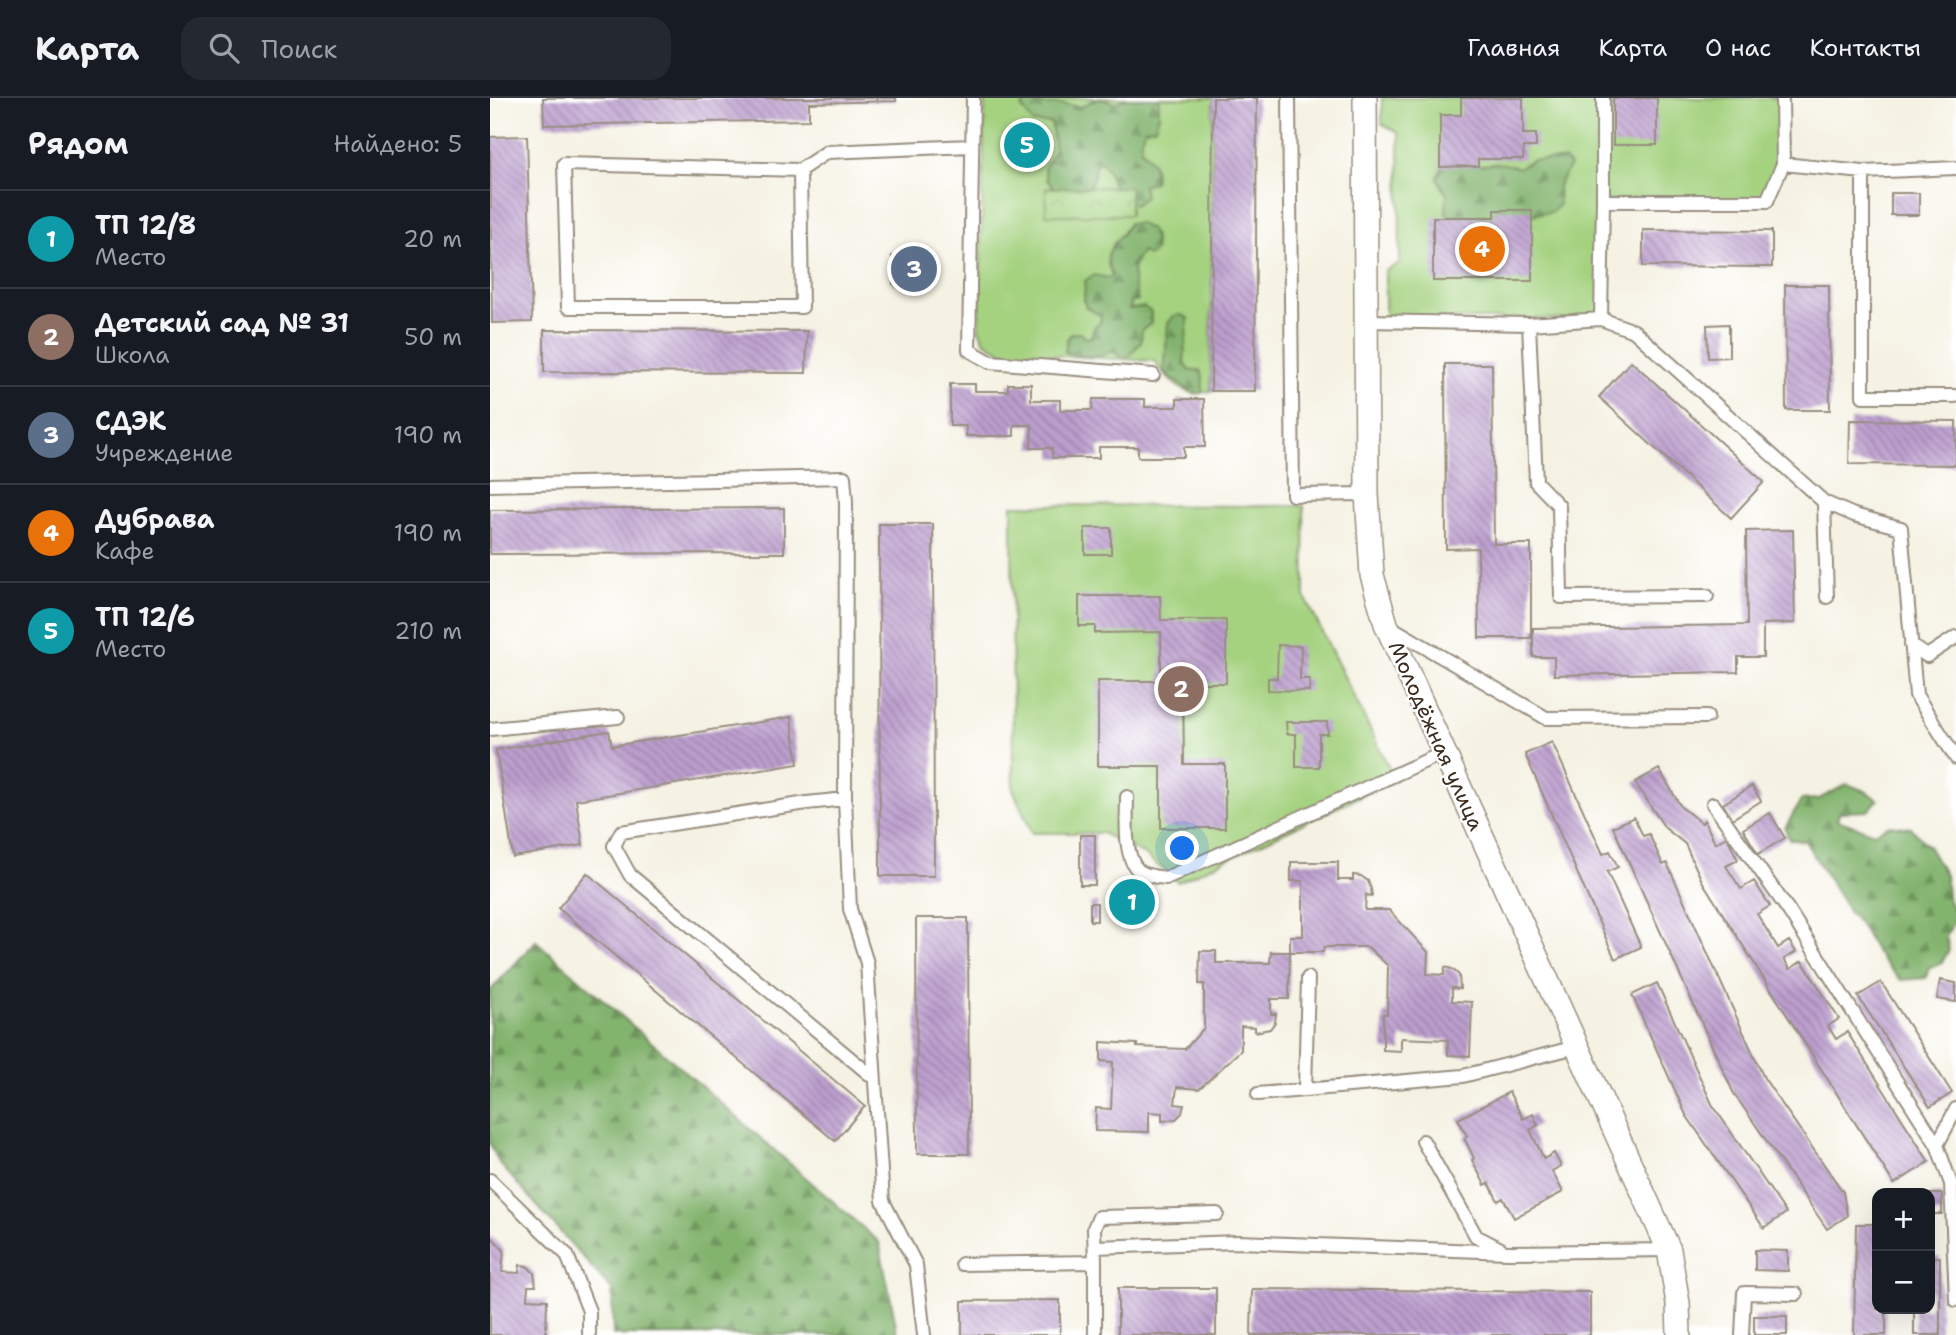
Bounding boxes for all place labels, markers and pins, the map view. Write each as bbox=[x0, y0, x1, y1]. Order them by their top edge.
pin: 5 bbox=[1004, 119, 1050, 171]
pin: 4 bbox=[1459, 223, 1505, 275]
pin: 3 bbox=[891, 243, 937, 295]
pin: 2 bbox=[1158, 663, 1204, 715]
pin: 1 bbox=[1109, 876, 1155, 928]

